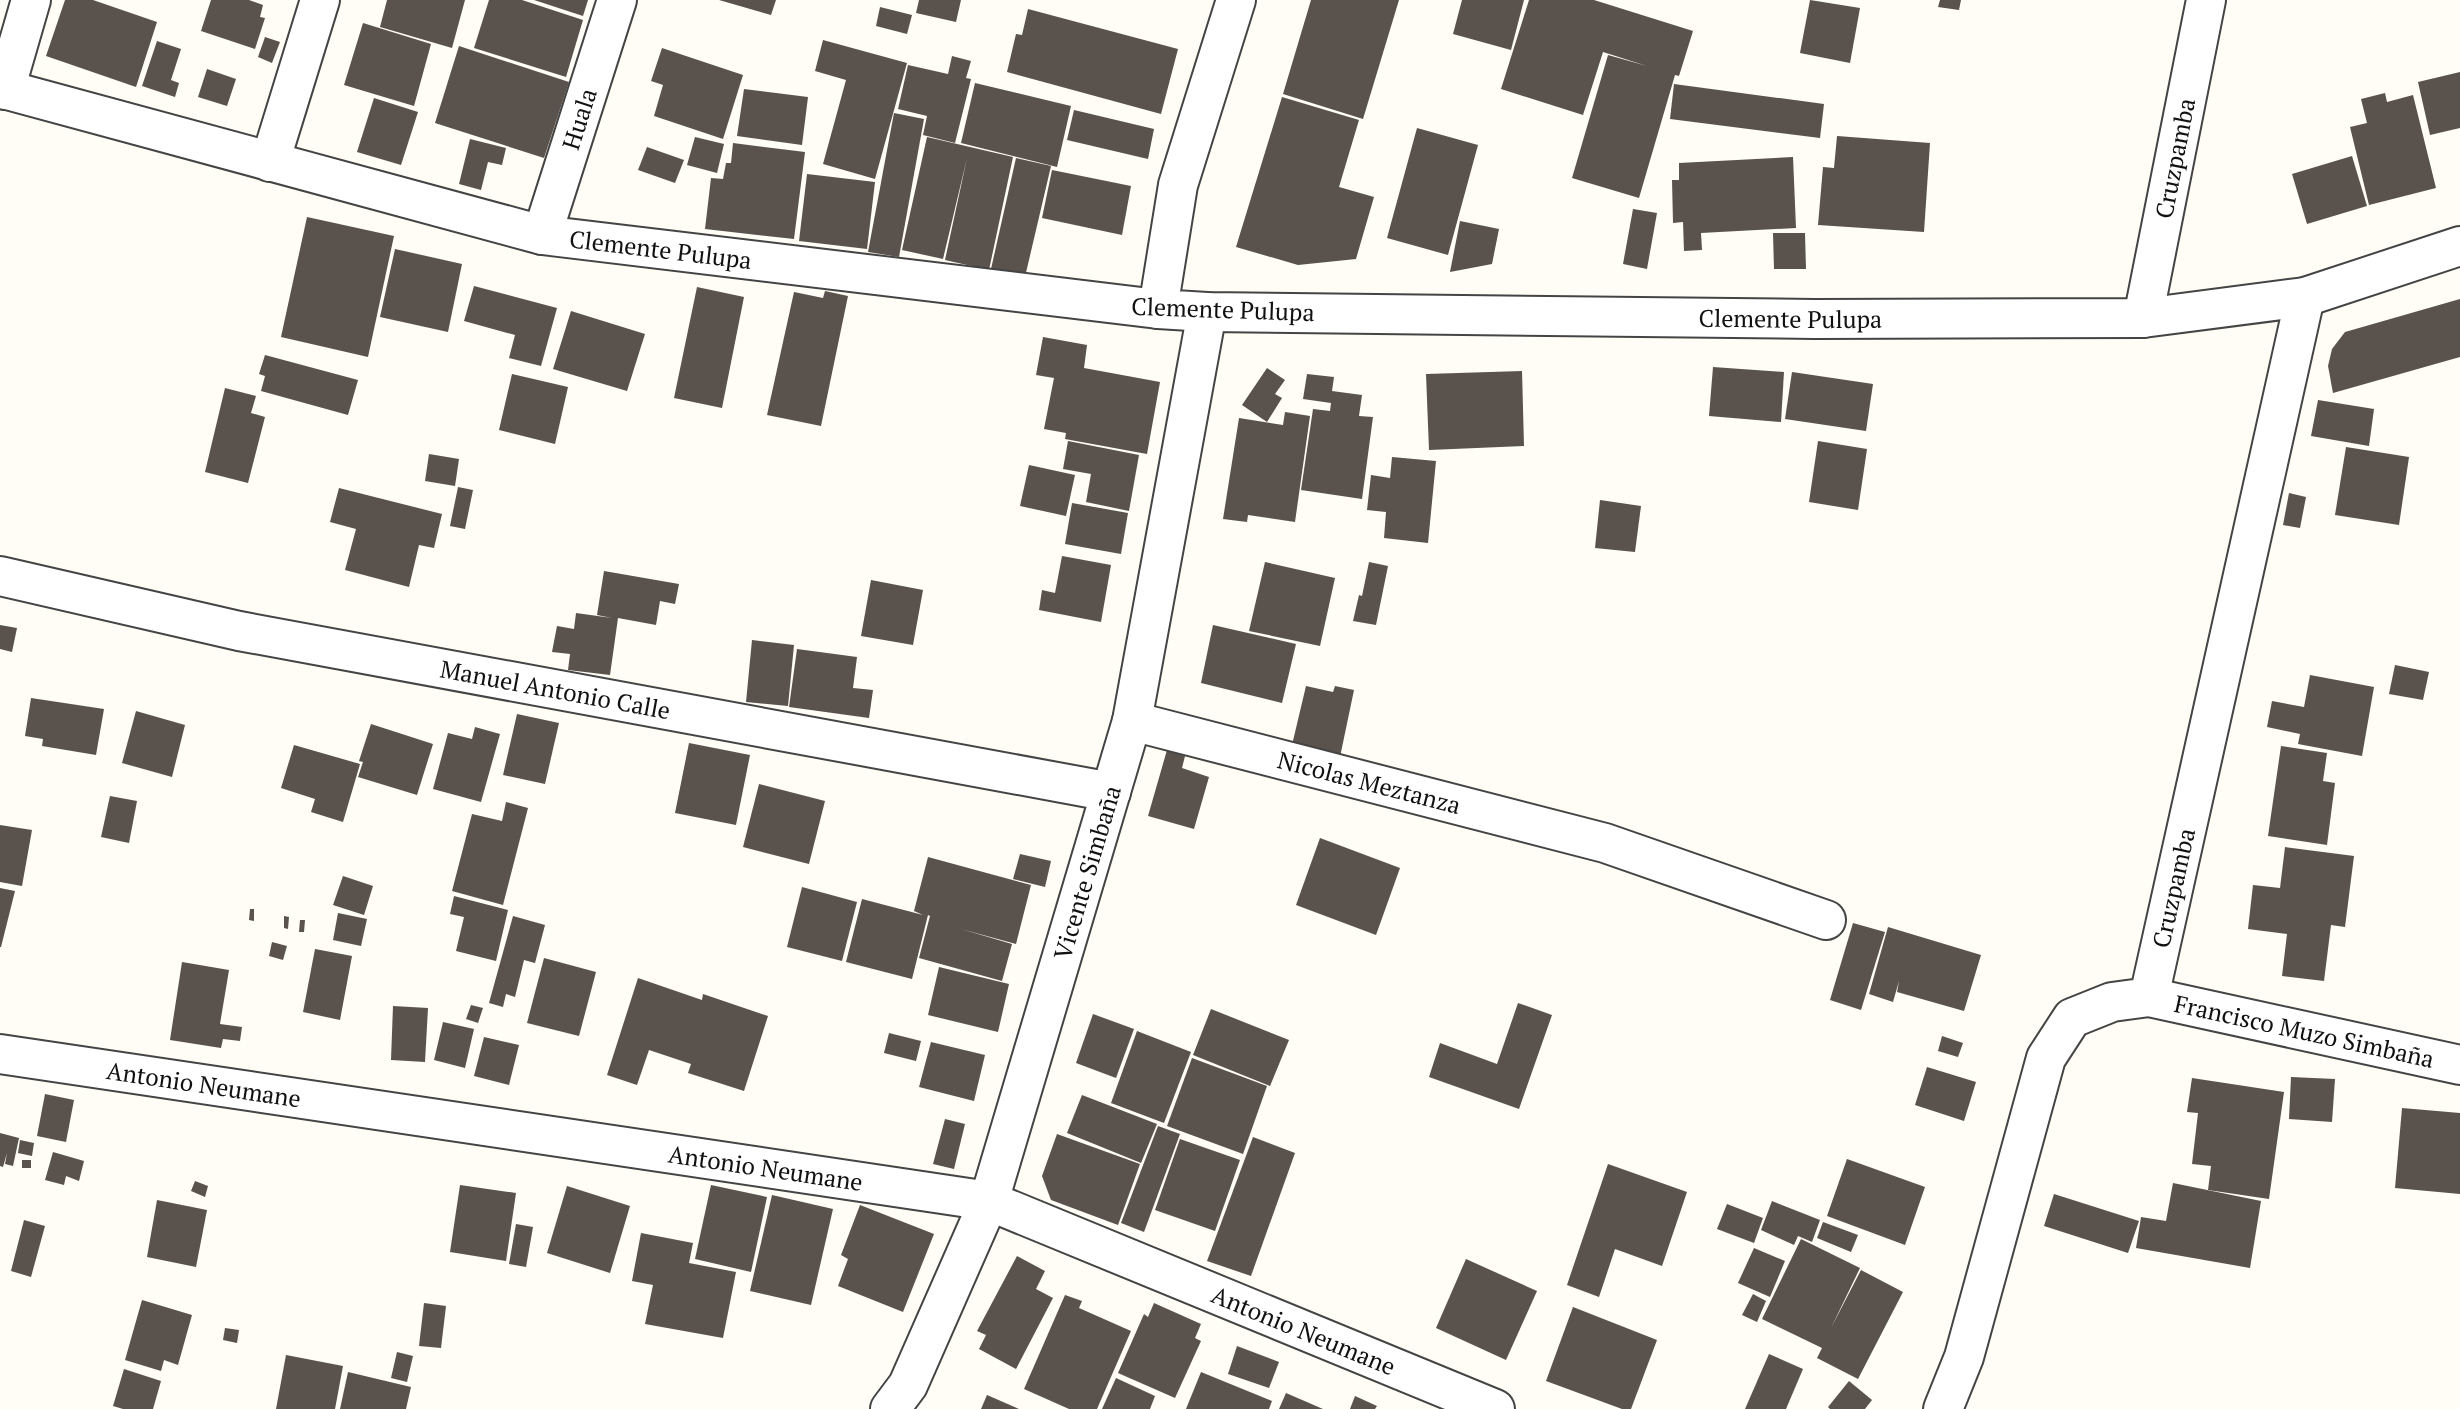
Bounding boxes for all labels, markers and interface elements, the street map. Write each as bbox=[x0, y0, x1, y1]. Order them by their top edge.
street label: Huala bbox=[554, 84, 604, 154]
street label: Cruzpamba bbox=[2147, 95, 2202, 221]
street label: Clemente Pulupa bbox=[568, 222, 754, 276]
street label: Clemente Pulupa bbox=[1131, 290, 1315, 328]
street label: Clemente Pulupa bbox=[1698, 302, 1882, 335]
street label: Manuel Antonio Calle bbox=[438, 653, 673, 726]
street label: Nicolas Meztanza bbox=[1274, 743, 1464, 821]
street label: Vicente Simbaña bbox=[1046, 781, 1128, 963]
street label: Cruzpamba bbox=[2144, 825, 2202, 951]
street label: Francisco Muzo Simbaña bbox=[2171, 987, 2437, 1075]
street label: Antonio Neumane bbox=[104, 1054, 303, 1115]
street label: Antonio Neumane bbox=[666, 1138, 865, 1198]
street label: Antonio Neumane bbox=[1207, 1278, 1400, 1382]

